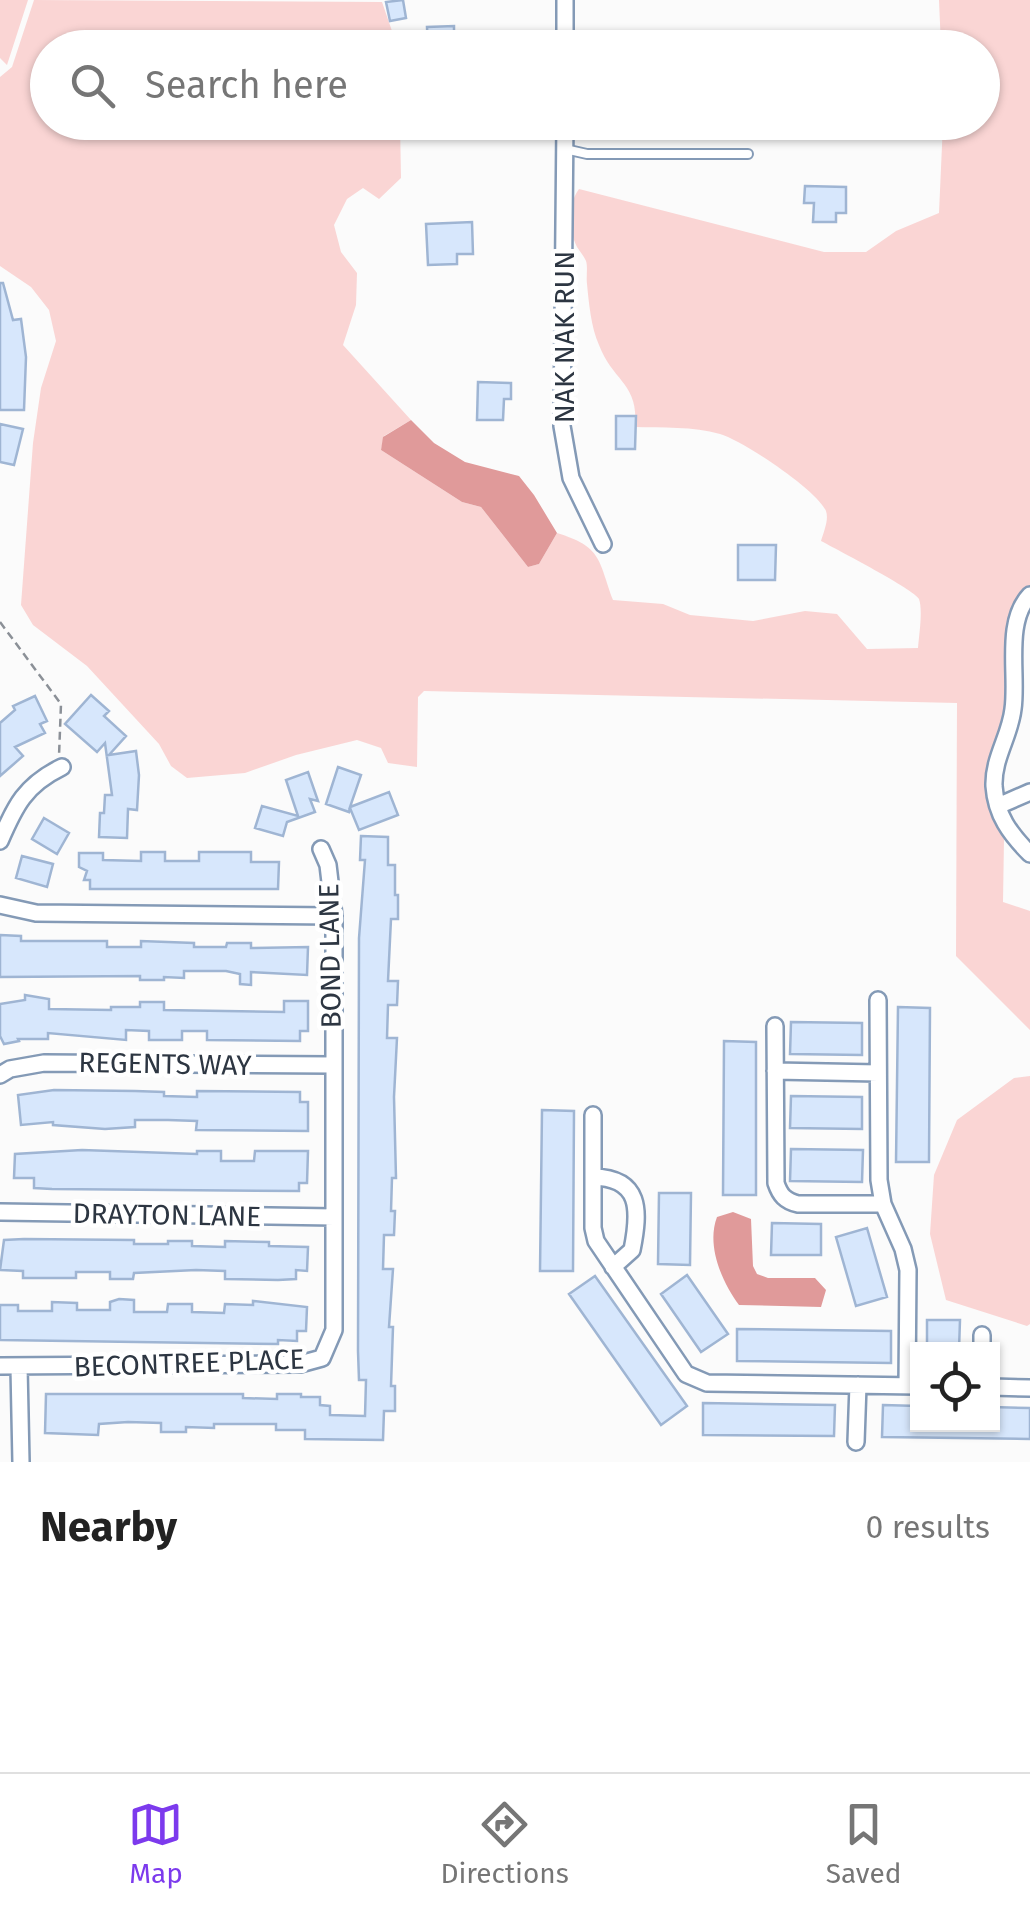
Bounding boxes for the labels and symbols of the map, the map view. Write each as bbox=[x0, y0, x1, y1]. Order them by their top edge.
street label: NAK NAK RUN bbox=[548, 251, 581, 423]
street label: BOND LANE bbox=[312, 883, 348, 1029]
street label: REGENTS WAY bbox=[78, 1046, 252, 1082]
street label: DRAYTON LANE bbox=[72, 1197, 262, 1233]
street label: BECONTREE PLACE bbox=[73, 1342, 305, 1384]

